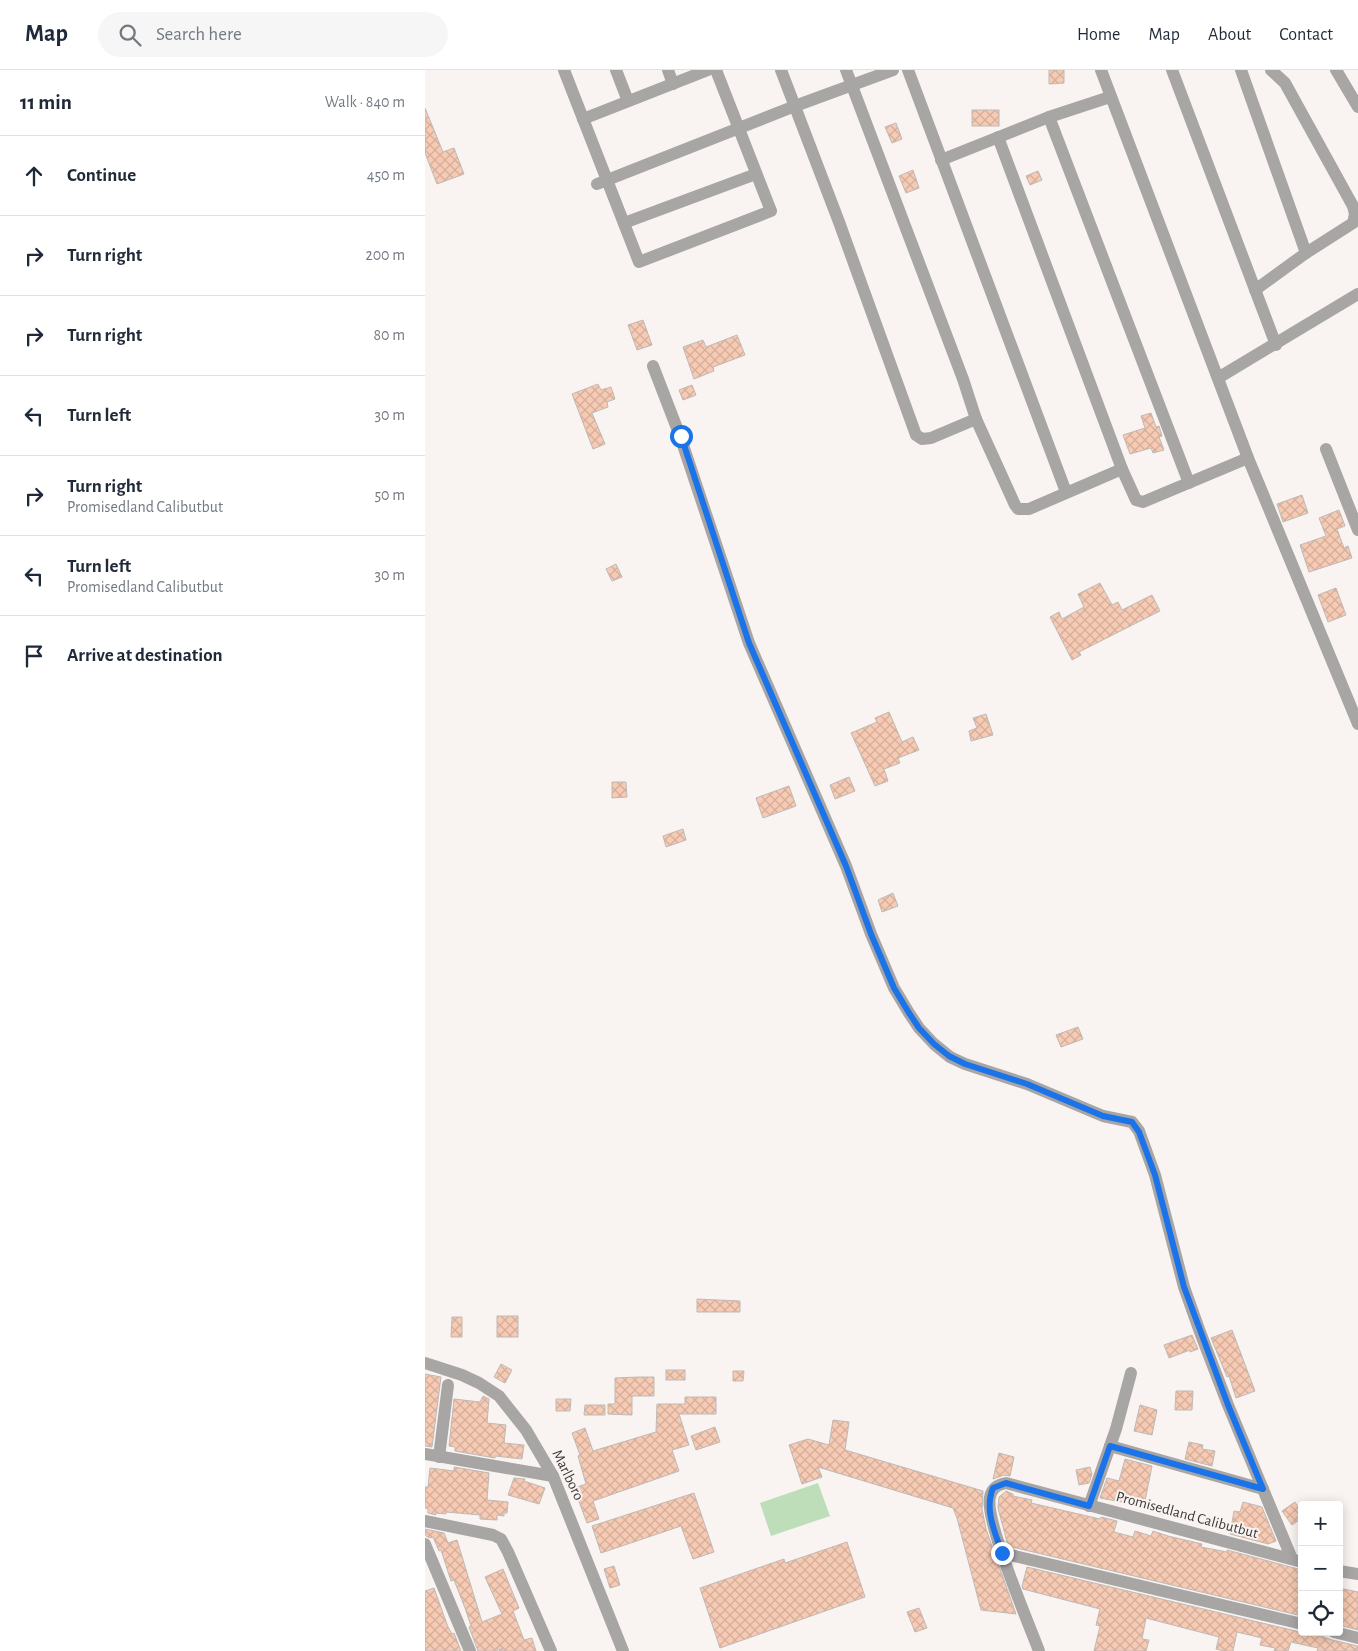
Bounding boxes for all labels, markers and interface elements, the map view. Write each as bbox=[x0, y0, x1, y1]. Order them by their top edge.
search box bbox=[98, 12, 448, 57]
icon: search bbox=[116, 21, 144, 49]
text: Map bbox=[25, 22, 68, 46]
text: Search here bbox=[156, 25, 242, 44]
text: Home bbox=[1077, 26, 1120, 44]
text: Map bbox=[1148, 26, 1180, 44]
text: About bbox=[1208, 26, 1251, 44]
text: Contact bbox=[1279, 26, 1333, 44]
text: 11 min bbox=[20, 92, 72, 113]
text: Walk · 840 m bbox=[325, 94, 405, 110]
icon: ahead bbox=[20, 162, 48, 190]
text: Continue bbox=[67, 166, 136, 185]
text: 450 m bbox=[367, 167, 405, 183]
icon: right bbox=[20, 242, 48, 270]
text: Turn right bbox=[67, 246, 142, 265]
text: 200 m bbox=[365, 247, 405, 263]
icon: right bbox=[20, 322, 48, 350]
text: Turn right bbox=[67, 326, 142, 345]
text: 80 m bbox=[374, 327, 405, 343]
icon: left bbox=[20, 402, 48, 430]
text: Turn left bbox=[67, 406, 131, 425]
text: 30 m bbox=[375, 407, 405, 423]
route start bbox=[670, 425, 693, 448]
text: Turn right bbox=[67, 477, 142, 496]
icon: right bbox=[20, 482, 48, 510]
text: 50 m bbox=[374, 487, 405, 503]
text: Promisedland Calibutbut bbox=[67, 499, 223, 515]
text: Turn left bbox=[67, 557, 131, 576]
icon: left bbox=[20, 562, 48, 590]
text: 30 m bbox=[375, 567, 405, 583]
text: Promisedland Calibutbut bbox=[67, 579, 223, 595]
icon: arrive bbox=[20, 642, 48, 670]
text: Arrive at destination bbox=[67, 646, 223, 665]
street label: Marlboro bbox=[549, 1447, 587, 1503]
street label: Promisedland Calibutbut bbox=[1114, 1489, 1260, 1541]
map controls bbox=[1298, 1501, 1343, 1636]
button: + bbox=[1298, 1501, 1343, 1546]
route end bbox=[991, 1542, 1014, 1565]
button: − bbox=[1298, 1546, 1343, 1591]
button: locate bbox=[1298, 1591, 1343, 1636]

